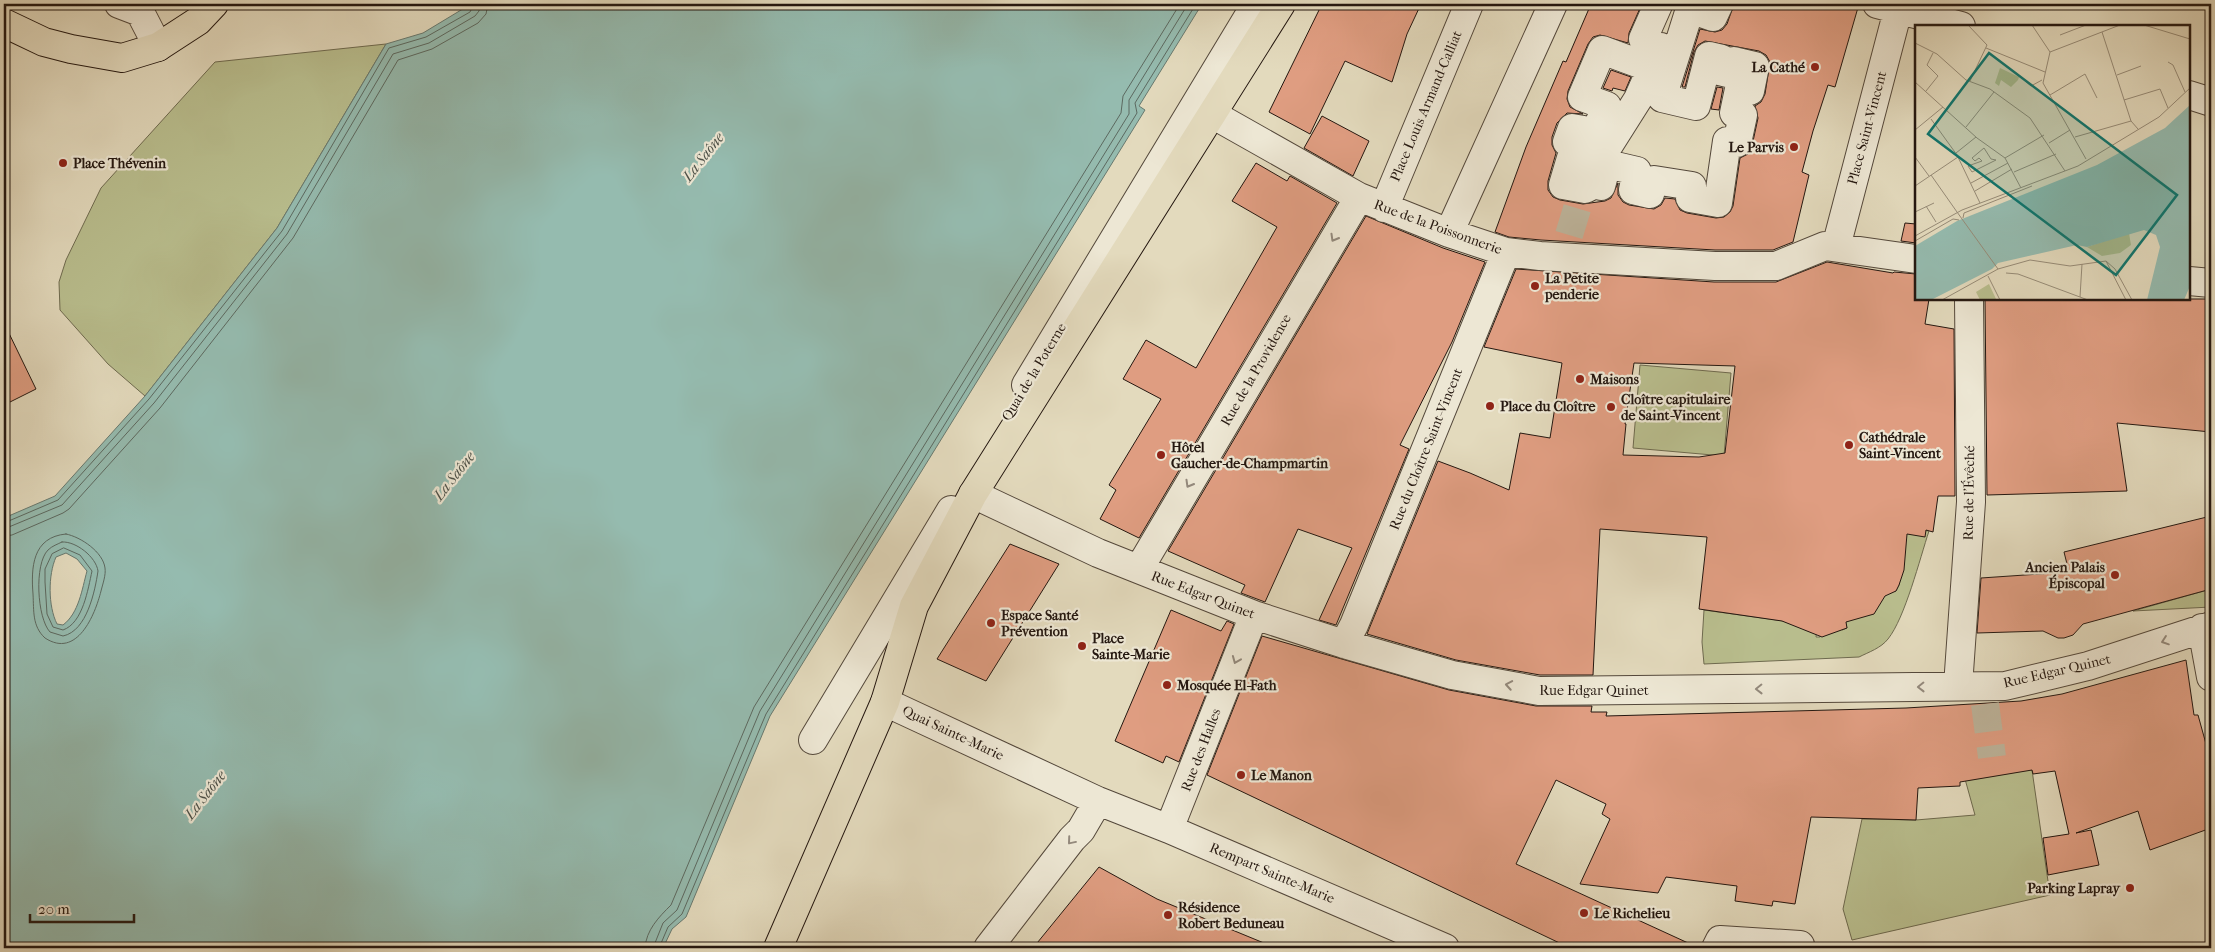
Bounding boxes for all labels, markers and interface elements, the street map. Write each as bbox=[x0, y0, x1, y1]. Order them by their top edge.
inset map bbox=[1915, 25, 2190, 300]
street label: Place Louis Armand-Calliat bbox=[1386, 28, 1466, 184]
place label: La Cathé bbox=[1751, 59, 1805, 76]
marker: La Cathé bbox=[1809, 61, 1821, 73]
street label: Place Saint-Vincent bbox=[1844, 69, 1890, 187]
water label: La Saône bbox=[678, 128, 728, 186]
place label: Le Parvis bbox=[1728, 139, 1785, 156]
marker: Le Parvis bbox=[1788, 141, 1800, 153]
place label: Place Thévenin bbox=[73, 155, 167, 172]
marker: Place Thévenin bbox=[57, 157, 69, 169]
street label: Rue de la Poissonnerie bbox=[1372, 196, 1505, 258]
one-way arrow bbox=[1330, 233, 1340, 242]
place label: La Petite penderie bbox=[1544, 270, 1599, 303]
marker: La Petite penderie bbox=[1529, 280, 1541, 292]
street label: Rue de la Providence bbox=[1217, 311, 1295, 429]
street label: Quai de la Poterne bbox=[998, 320, 1070, 424]
street label: Rue du Cloître Saint-Vincent bbox=[1386, 366, 1466, 532]
place label: Maisons bbox=[1589, 371, 1640, 388]
marker: Maisons bbox=[1574, 373, 1586, 385]
place label: Cloître capitulaire de Saint-Vincent bbox=[1621, 391, 1731, 424]
place label: Place du Cloître bbox=[1500, 398, 1596, 415]
marker: Place du Cloître bbox=[1484, 400, 1496, 412]
marker: Cloître capitulaire de Saint-Vincent bbox=[1605, 401, 1617, 413]
place label: Cathédrale Saint-Vincent bbox=[1859, 429, 1942, 462]
place label: Hôtel Gaucher-de-Champmartin bbox=[1171, 439, 1329, 472]
marker: Cathédrale Saint-Vincent bbox=[1843, 439, 1855, 451]
street label: Rue de l'Évêché bbox=[1959, 445, 1978, 541]
water label: La Saône bbox=[429, 447, 479, 505]
marker: Hôtel Gaucher-de-Champmartin bbox=[1155, 449, 1167, 461]
one-way arrow bbox=[1186, 478, 1196, 487]
place label: Ancien Palais Épiscopal bbox=[2024, 559, 2106, 592]
street label: Rue Edgar Quinet bbox=[1149, 567, 1257, 623]
marker: Ancien Palais Épiscopal bbox=[2109, 569, 2121, 581]
place label: Espace Santé Prévention bbox=[1001, 607, 1079, 640]
marker: Espace Santé Prévention bbox=[985, 617, 997, 629]
place label: Place Sainte-Marie bbox=[1092, 630, 1170, 663]
one-way arrow bbox=[2161, 635, 2170, 645]
marker: Place Sainte-Marie bbox=[1076, 640, 1088, 652]
street label: Rue Edgar Quinet bbox=[2002, 650, 2112, 692]
one-way arrow bbox=[1232, 656, 1242, 664]
place label: Mosquée El-Fath bbox=[1176, 677, 1278, 694]
marker: Mosquée El-Fath bbox=[1161, 679, 1173, 691]
one-way arrow bbox=[1505, 681, 1514, 691]
one-way arrow bbox=[1917, 681, 1925, 692]
street label: Rue Edgar Quinet bbox=[1539, 682, 1649, 699]
one-way arrow bbox=[1755, 684, 1762, 694]
street label: Quai Sainte-Marie bbox=[900, 702, 1006, 764]
street label: Rue des Halles bbox=[1177, 706, 1225, 794]
water label: La Saône bbox=[180, 766, 230, 824]
place label: Le Manon bbox=[1251, 767, 1313, 784]
marker: Le Manon bbox=[1235, 769, 1247, 781]
one-way arrow bbox=[1067, 836, 1076, 845]
street label: Rempart Sainte-Marie bbox=[1207, 839, 1337, 907]
place label: Parking Lapray bbox=[2027, 880, 2122, 897]
marker: Parking Lapray bbox=[2124, 882, 2136, 894]
scale bar bbox=[30, 892, 134, 924]
place label: Résidence Robert Beduneau bbox=[1178, 899, 1284, 932]
text: 20 m bbox=[38, 900, 70, 918]
place label: Le Richelieu bbox=[1594, 905, 1670, 922]
marker: Le Richelieu bbox=[1578, 907, 1590, 919]
marker: Résidence Robert Beduneau bbox=[1162, 909, 1174, 921]

